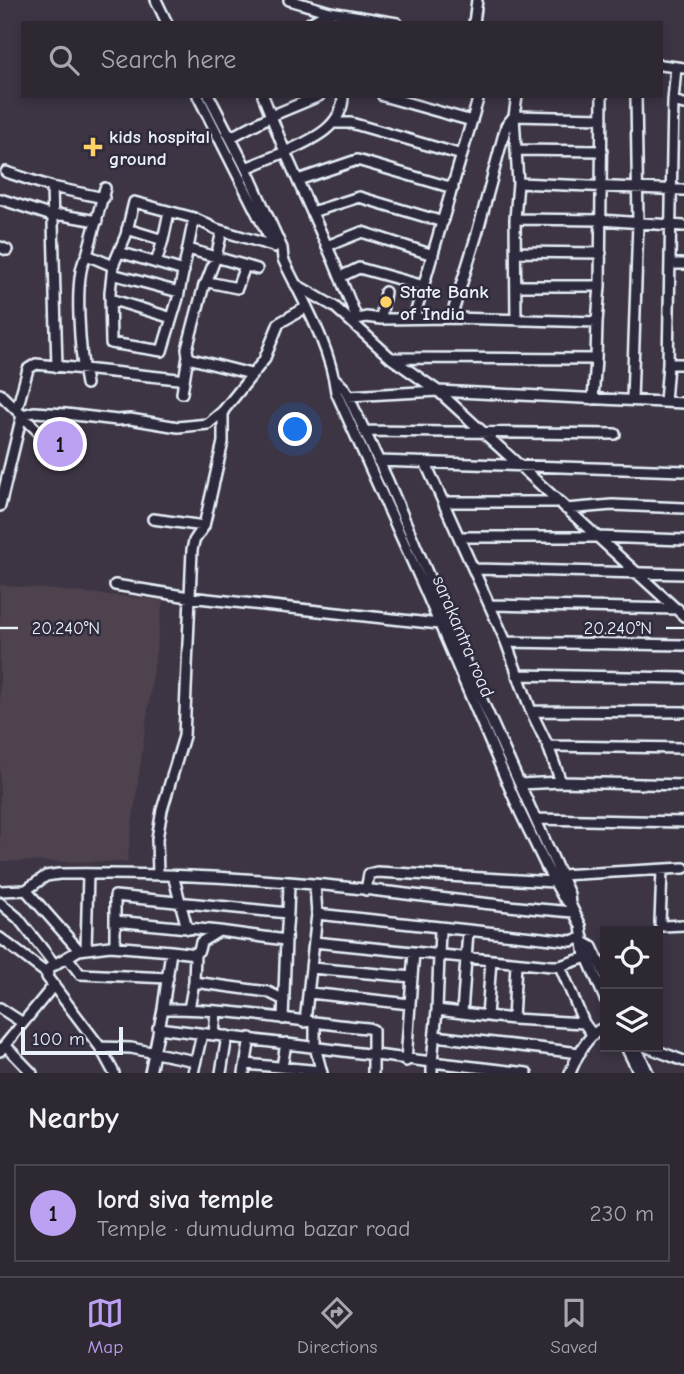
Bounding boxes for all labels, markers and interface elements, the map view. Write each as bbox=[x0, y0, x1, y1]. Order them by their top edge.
search box bbox=[21, 21, 663, 98]
icon: search bbox=[45, 41, 83, 79]
text: Search here bbox=[101, 45, 236, 75]
place label: kids hospital ground bbox=[109, 126, 210, 170]
marker: kids hospital ground bbox=[83, 137, 103, 157]
place label: State Bank of India bbox=[400, 281, 489, 325]
marker: State Bank of India bbox=[378, 294, 394, 310]
your location bbox=[278, 412, 312, 446]
pin: 1 bbox=[37, 418, 83, 470]
street label: sarakantra road bbox=[428, 572, 499, 700]
text: 20.240°N bbox=[32, 618, 100, 639]
text: 20.240°N bbox=[584, 618, 652, 639]
map controls bbox=[600, 926, 663, 1052]
button: locate bbox=[600, 926, 663, 989]
button: layers bbox=[600, 989, 663, 1052]
scale bar bbox=[21, 1024, 122, 1056]
text: 100 m bbox=[32, 1028, 85, 1050]
text: Nearby bbox=[28, 1101, 119, 1136]
text: lord siva temple bbox=[97, 1185, 273, 1215]
text: 1 bbox=[48, 1200, 58, 1227]
text: 230 m bbox=[590, 1200, 654, 1227]
text: Temple · dumuduma bazar road bbox=[97, 1215, 410, 1242]
tab: Map bbox=[86, 1294, 124, 1358]
tab: Directions bbox=[297, 1294, 377, 1358]
tab: Saved bbox=[550, 1294, 598, 1358]

